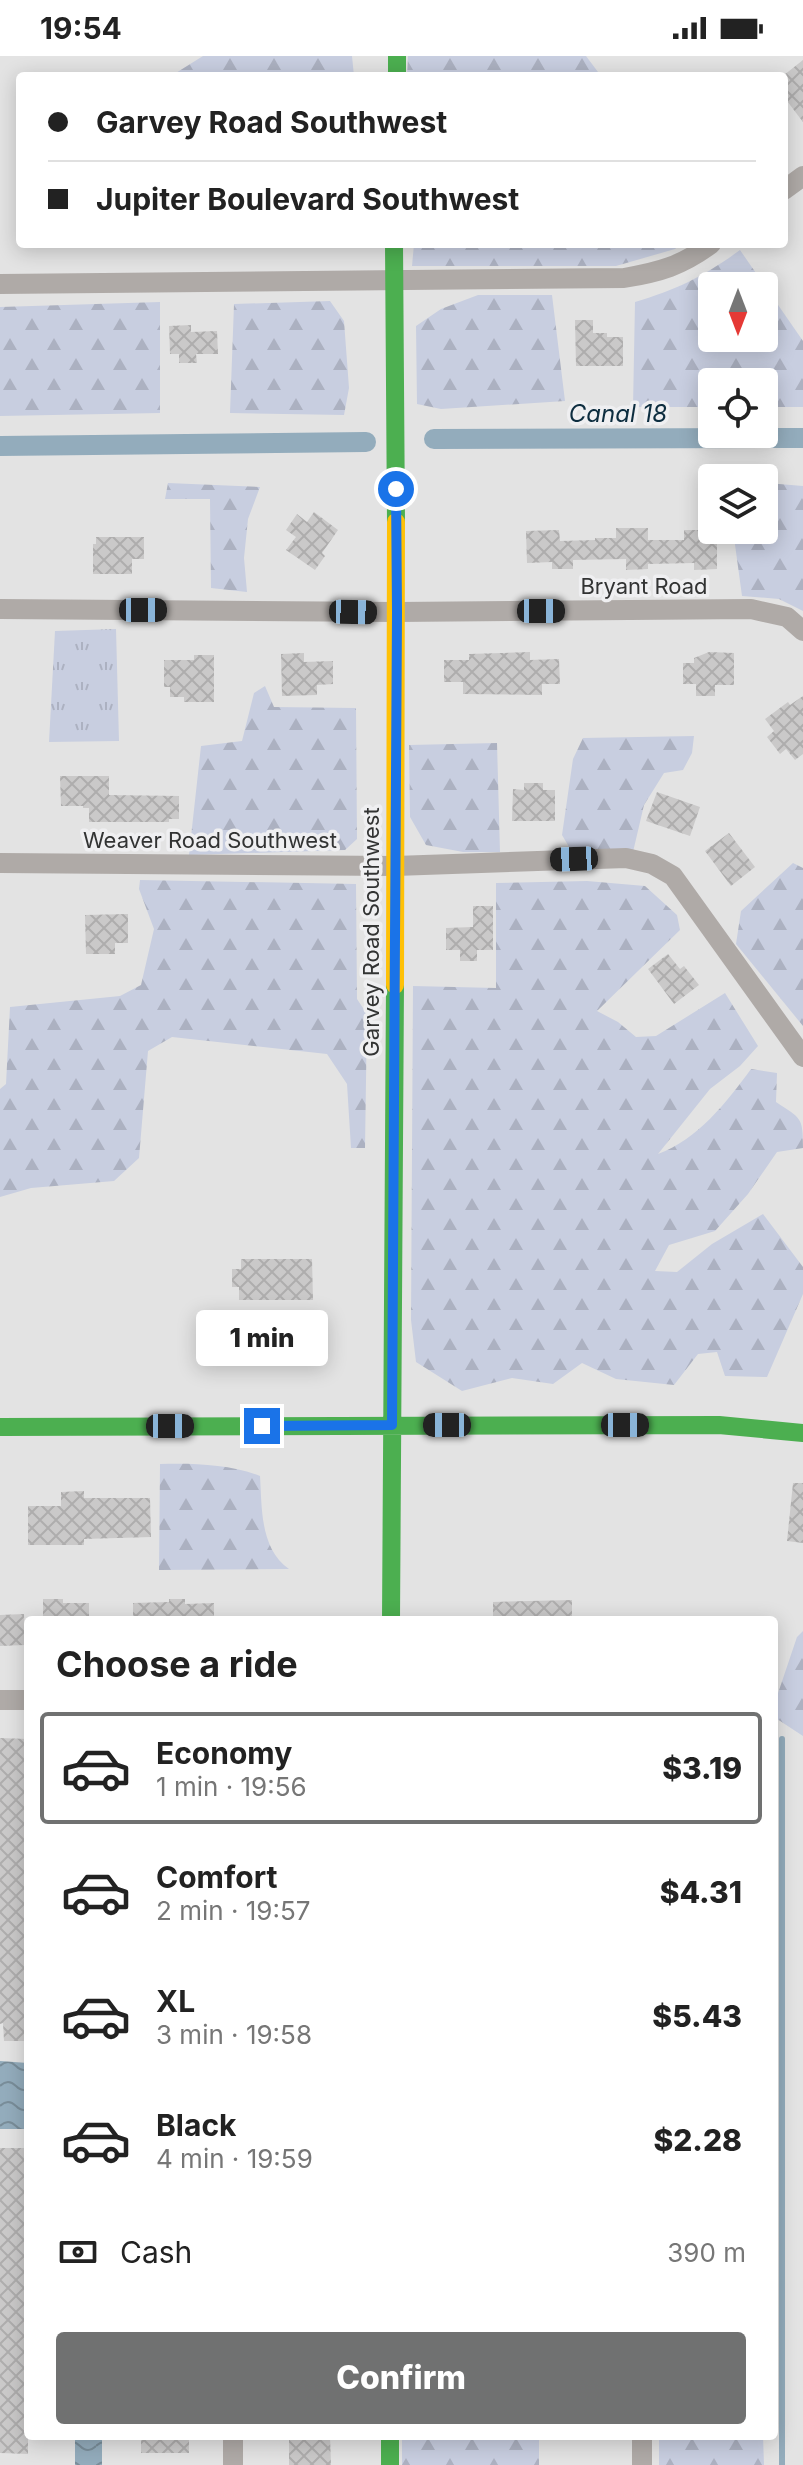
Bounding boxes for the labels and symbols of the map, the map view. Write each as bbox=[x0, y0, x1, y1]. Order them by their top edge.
north arrow bbox=[698, 272, 778, 352]
water label: Canal 18 bbox=[569, 399, 667, 428]
route start bbox=[378, 471, 414, 507]
street label: Bryant Road bbox=[580, 573, 708, 599]
car bbox=[119, 598, 167, 622]
car bbox=[517, 599, 565, 623]
car bbox=[329, 600, 377, 624]
street label: Garvey Road Southwest bbox=[358, 807, 384, 1057]
street label: Weaver Road Southwest bbox=[83, 827, 337, 853]
car bbox=[550, 846, 598, 872]
callout: 1 min bbox=[196, 1310, 328, 1366]
route end bbox=[244, 1408, 280, 1444]
car bbox=[423, 1413, 471, 1437]
car bbox=[601, 1413, 649, 1437]
car bbox=[146, 1414, 194, 1438]

